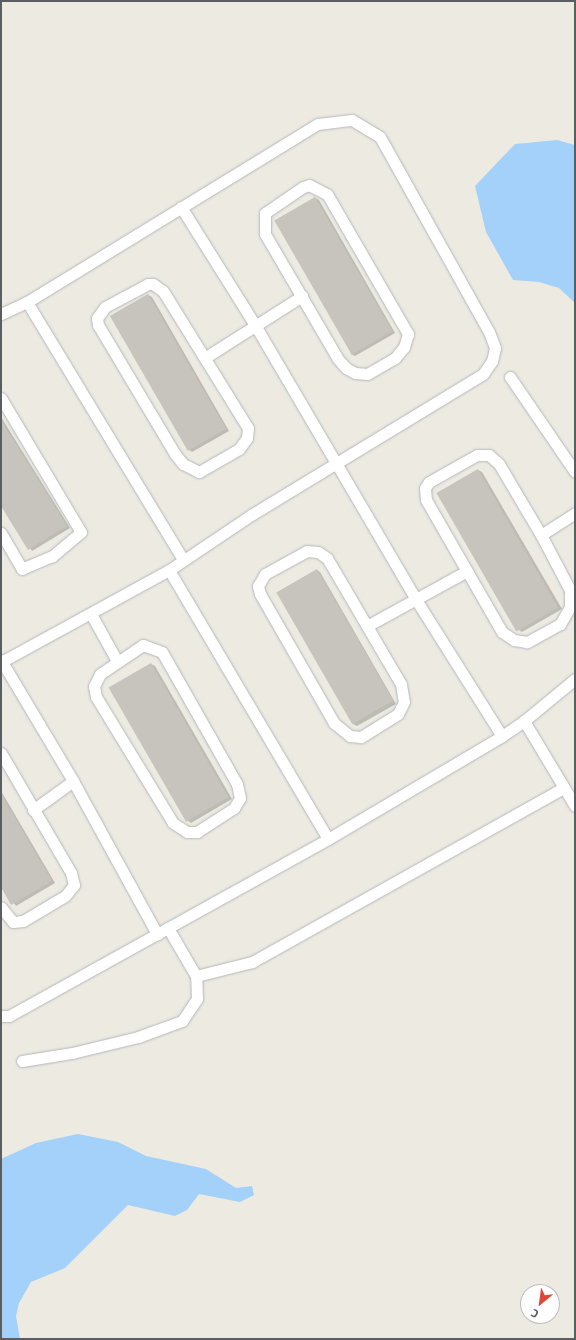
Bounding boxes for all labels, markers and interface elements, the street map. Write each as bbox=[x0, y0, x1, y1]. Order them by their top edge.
north arrow bbox=[520, 1284, 560, 1324]
text: С bbox=[528, 1307, 540, 1321]

